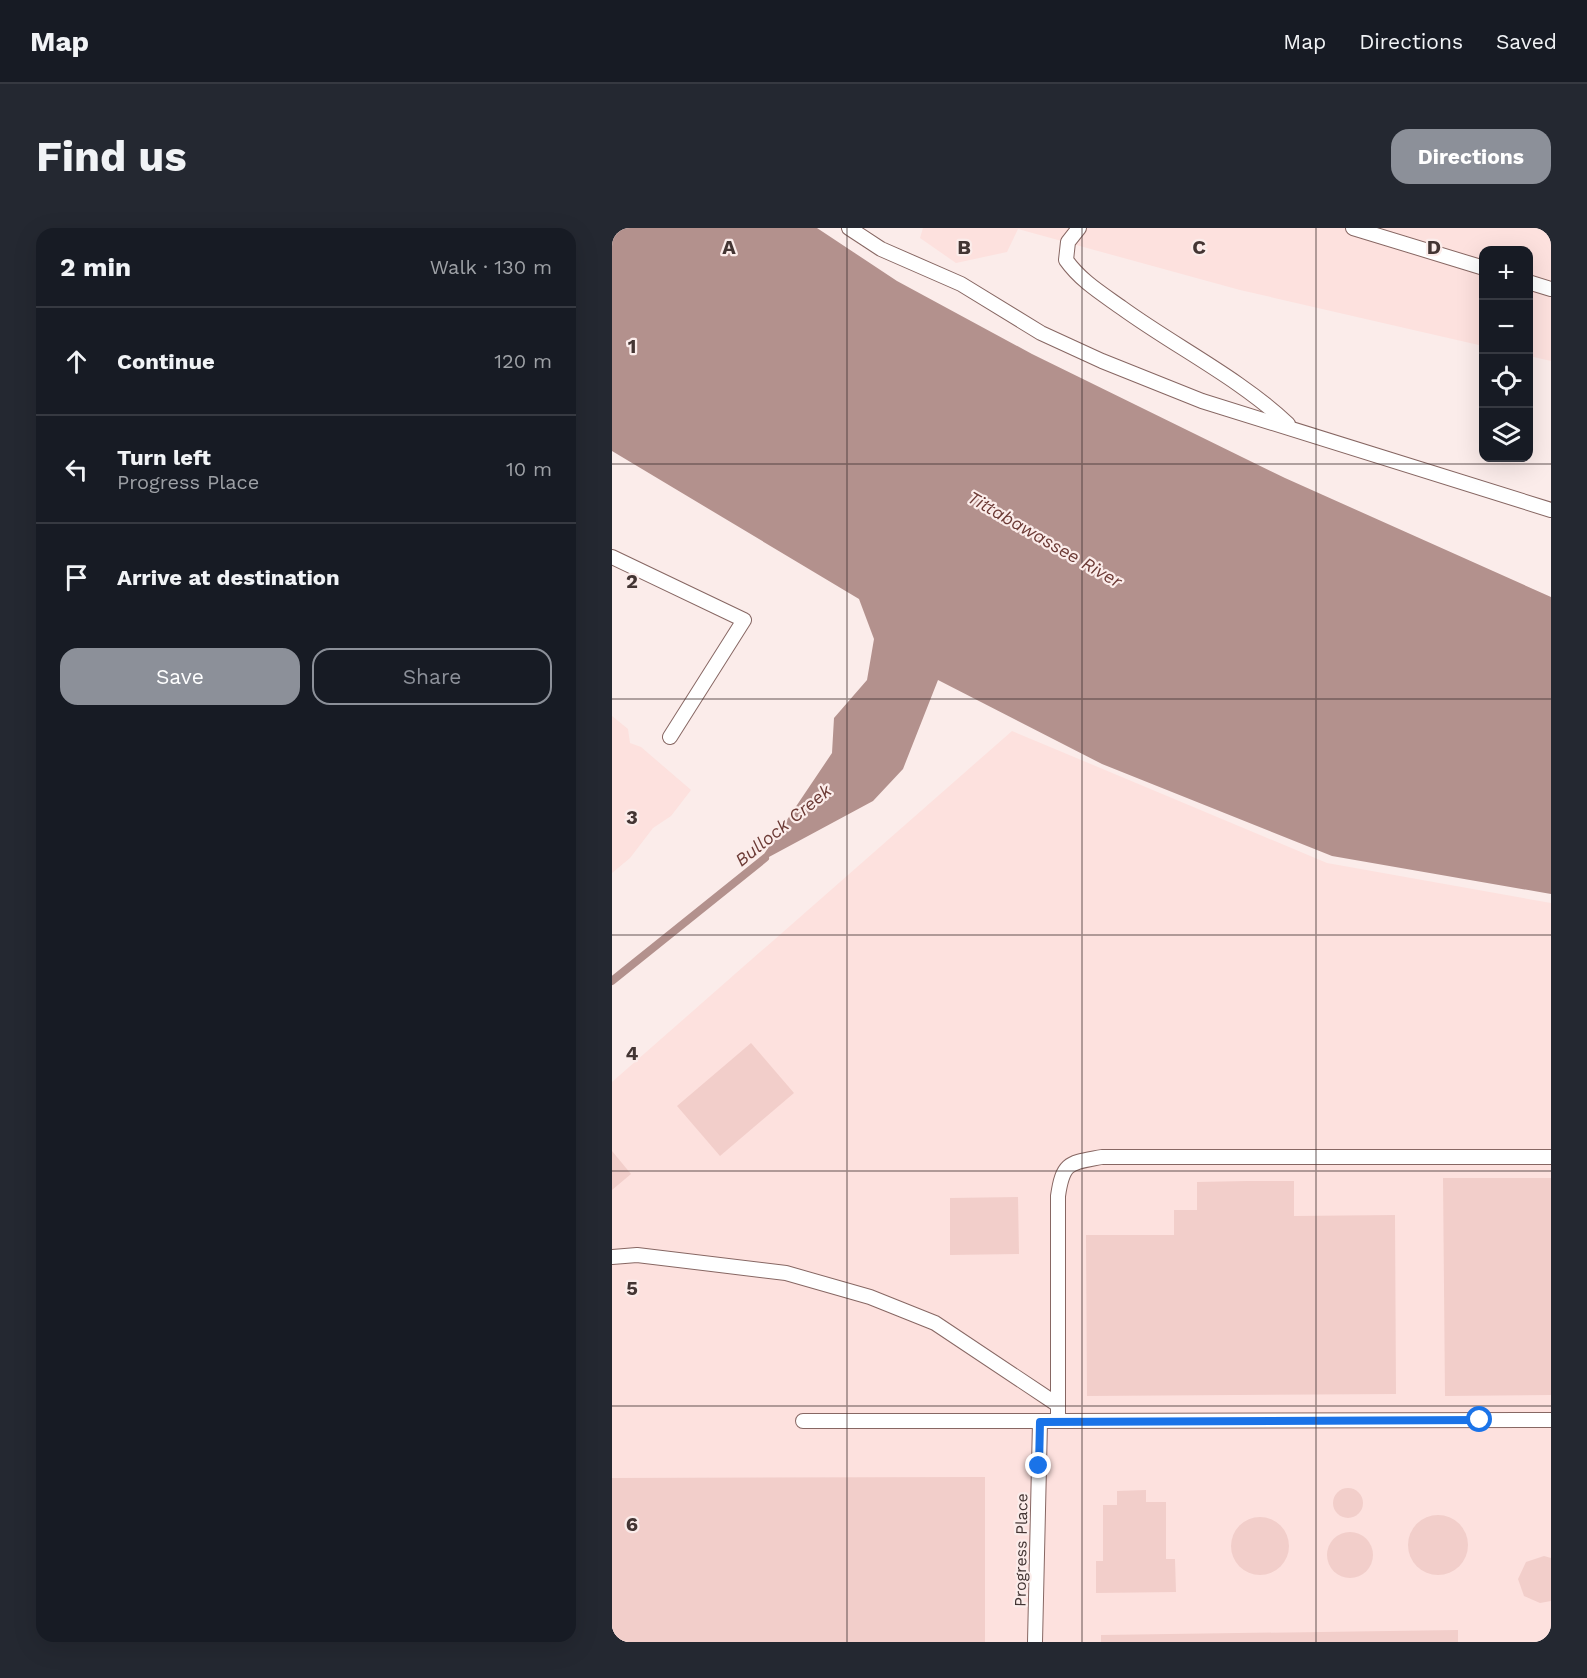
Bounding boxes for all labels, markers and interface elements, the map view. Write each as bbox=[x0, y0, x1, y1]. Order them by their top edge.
text: Map bbox=[30, 25, 89, 58]
text: Map bbox=[1283, 29, 1326, 54]
text: Directions bbox=[1359, 29, 1463, 54]
text: Saved bbox=[1496, 29, 1557, 54]
button: Directions bbox=[1391, 129, 1551, 184]
text: Find us bbox=[36, 132, 187, 181]
text: A bbox=[722, 235, 736, 259]
text: B bbox=[957, 235, 971, 259]
text: C bbox=[1192, 235, 1206, 259]
text: D bbox=[1427, 235, 1441, 259]
map controls bbox=[1479, 246, 1533, 462]
button: + bbox=[1479, 246, 1533, 300]
text: 2 min bbox=[60, 252, 131, 282]
text: Walk · 130 m bbox=[430, 255, 552, 279]
button: − bbox=[1479, 300, 1533, 354]
text: 1 bbox=[628, 334, 636, 358]
icon: ahead bbox=[60, 345, 93, 378]
text: Continue bbox=[117, 349, 215, 374]
text: 120 m bbox=[494, 349, 552, 373]
button: locate bbox=[1479, 354, 1533, 408]
button: layers bbox=[1479, 408, 1533, 462]
text: Turn left bbox=[117, 445, 211, 470]
icon: left bbox=[60, 453, 93, 486]
text: 10 m bbox=[506, 457, 552, 481]
text: Progress Place bbox=[117, 470, 259, 494]
water label: Tittabawassee River bbox=[964, 486, 1127, 592]
icon: arrive bbox=[60, 561, 93, 594]
text: Arrive at destination bbox=[117, 565, 340, 590]
text: 2 bbox=[626, 569, 638, 593]
button: Save bbox=[60, 648, 300, 705]
button: Share bbox=[312, 648, 552, 705]
water label: Bullock Creek bbox=[730, 779, 836, 870]
text: 3 bbox=[626, 805, 638, 829]
text: 4 bbox=[626, 1041, 639, 1065]
text: 5 bbox=[626, 1276, 638, 1300]
route start bbox=[1466, 1406, 1492, 1432]
route end bbox=[1025, 1452, 1051, 1478]
street label: Progress Place bbox=[1011, 1493, 1031, 1607]
text: 6 bbox=[626, 1512, 638, 1536]

